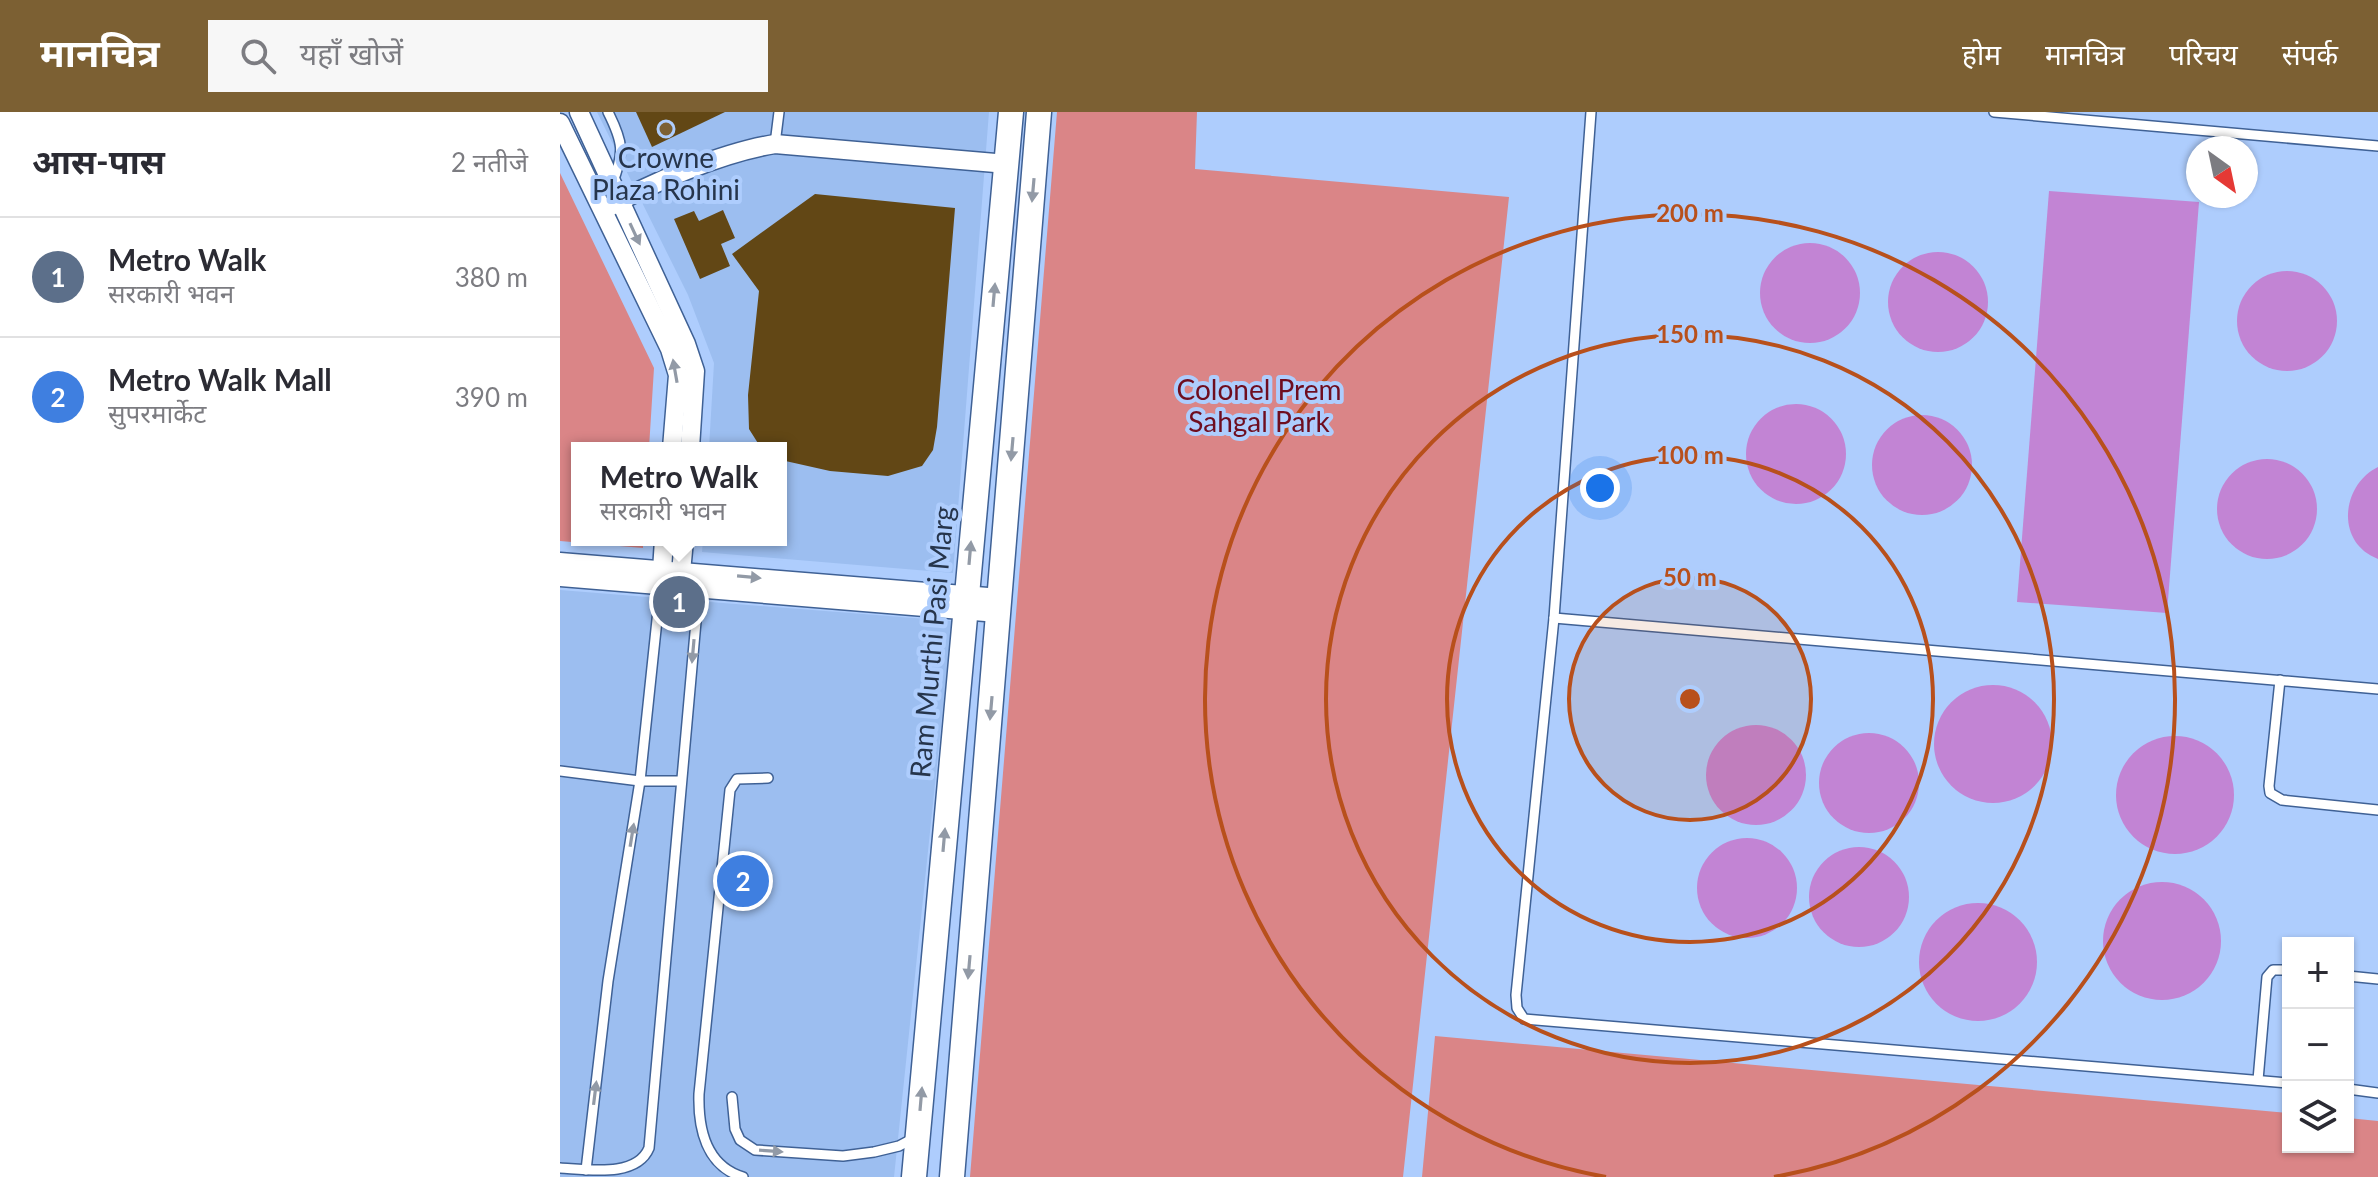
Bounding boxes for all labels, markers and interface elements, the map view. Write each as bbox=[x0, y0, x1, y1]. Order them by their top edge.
search box bbox=[208, 20, 768, 92]
text: मानचित्र bbox=[40, 29, 160, 75]
icon: search bbox=[236, 34, 280, 78]
text: यहाँ खोजें bbox=[300, 35, 403, 71]
text: होम bbox=[1962, 37, 2001, 71]
text: मानचित्र bbox=[2045, 37, 2125, 71]
text: परिचय bbox=[2169, 37, 2238, 71]
text: संपर्क bbox=[2282, 37, 2338, 71]
marker: Crowne Plaza Rohini bbox=[657, 120, 675, 138]
north arrow bbox=[2186, 136, 2258, 208]
text: आस-पास bbox=[32, 140, 165, 181]
place label: Crowne Plaza Rohini bbox=[592, 140, 740, 206]
text: 2 नतीजे bbox=[451, 146, 528, 178]
one-way arrow bbox=[1026, 178, 1039, 203]
text: 200 m bbox=[1656, 198, 1724, 227]
one-way arrow bbox=[629, 222, 642, 245]
text: Metro Walk bbox=[108, 241, 266, 277]
text: 1 bbox=[50, 261, 66, 293]
text: 380 m bbox=[455, 261, 528, 293]
text: सरकारी भवन bbox=[108, 277, 234, 309]
one-way arrow bbox=[988, 282, 1001, 307]
text: 150 m bbox=[1656, 319, 1724, 348]
one-way arrow bbox=[668, 358, 681, 383]
text: Metro Walk Mall bbox=[108, 361, 332, 397]
park label: Colonel Prem Sahgal Park bbox=[1177, 372, 1341, 438]
text: 2 bbox=[50, 381, 66, 413]
text: 390 m bbox=[455, 381, 528, 413]
text: सुपरमार्केट bbox=[108, 397, 206, 429]
one-way arrow bbox=[1005, 437, 1018, 462]
text: 100 m bbox=[1656, 440, 1724, 469]
popup bbox=[571, 442, 787, 546]
text: Metro Walk bbox=[600, 458, 758, 494]
your location bbox=[1580, 468, 1620, 508]
text: सरकारी भवन bbox=[600, 494, 726, 526]
street label: Ram Murthi Pasi Marg bbox=[902, 505, 960, 779]
one-way arrow bbox=[964, 541, 977, 566]
text: 50 m bbox=[1663, 562, 1717, 591]
one-way arrow bbox=[737, 571, 762, 584]
pin: 1 bbox=[653, 572, 705, 632]
one-way arrow bbox=[687, 639, 700, 664]
centre of rings bbox=[1676, 685, 1704, 713]
one-way arrow bbox=[984, 696, 997, 721]
one-way arrow bbox=[626, 822, 638, 847]
one-way arrow bbox=[938, 827, 951, 852]
pin: 2 bbox=[717, 851, 769, 911]
map controls bbox=[2282, 937, 2354, 1153]
button: + bbox=[2282, 937, 2354, 1009]
one-way arrow bbox=[962, 955, 975, 980]
button: − bbox=[2282, 1009, 2354, 1081]
one-way arrow bbox=[588, 1080, 601, 1105]
button: layers bbox=[2282, 1081, 2354, 1153]
one-way arrow bbox=[915, 1086, 928, 1111]
one-way arrow bbox=[759, 1145, 784, 1158]

